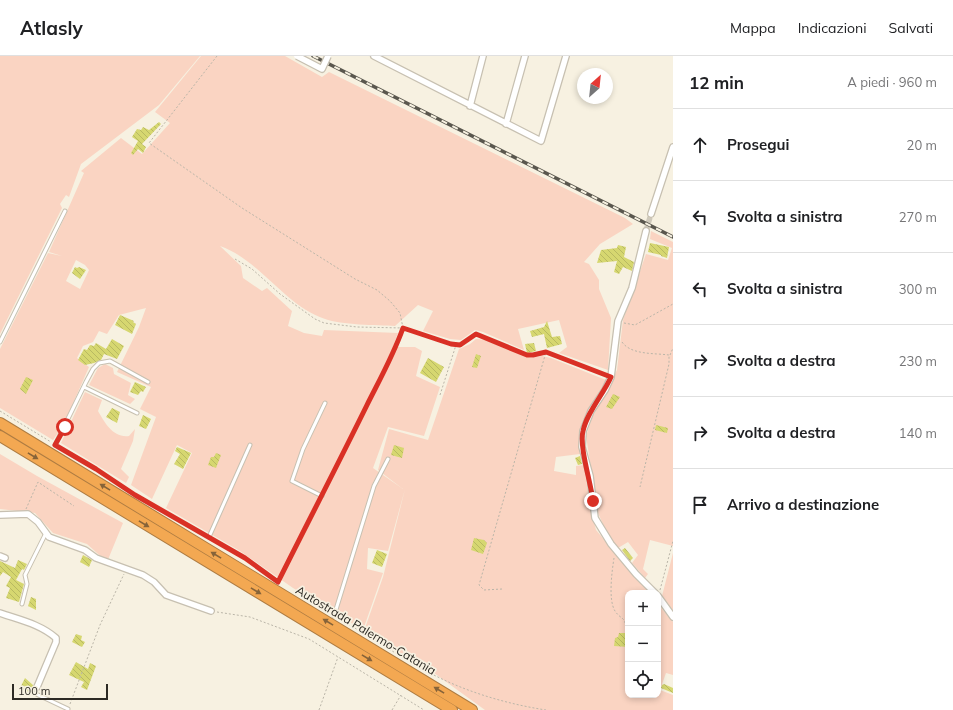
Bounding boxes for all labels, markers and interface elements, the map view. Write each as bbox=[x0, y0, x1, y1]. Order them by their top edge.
text: Atlasly bbox=[20, 16, 83, 40]
text: Mappa bbox=[730, 19, 776, 37]
text: Indicazioni bbox=[798, 19, 867, 37]
text: Salvati bbox=[889, 19, 933, 37]
north arrow bbox=[577, 68, 613, 104]
text: 12 min bbox=[689, 72, 744, 93]
text: A piedi · 960 m bbox=[847, 74, 937, 90]
icon: ahead bbox=[689, 134, 711, 156]
text: Prosegui bbox=[727, 135, 789, 154]
text: 20 m bbox=[907, 137, 937, 153]
icon: left bbox=[689, 206, 711, 228]
text: Svolta a sinistra bbox=[727, 207, 843, 226]
text: 270 m bbox=[899, 209, 937, 225]
icon: left bbox=[689, 278, 711, 300]
text: Svolta a sinistra bbox=[727, 279, 843, 298]
text: 300 m bbox=[899, 281, 937, 297]
icon: right bbox=[689, 350, 711, 372]
text: Svolta a destra bbox=[727, 351, 836, 370]
text: 230 m bbox=[899, 353, 937, 369]
route start bbox=[56, 418, 74, 436]
icon: right bbox=[689, 422, 711, 444]
text: Svolta a destra bbox=[727, 423, 836, 442]
text: 140 m bbox=[899, 425, 937, 441]
one-way arrow bbox=[28, 452, 38, 460]
one-way arrow bbox=[99, 484, 111, 491]
route end bbox=[584, 492, 602, 510]
icon: arrive bbox=[689, 494, 711, 516]
text: Arrivo a destinazione bbox=[727, 495, 879, 514]
one-way arrow bbox=[138, 520, 150, 527]
one-way arrow bbox=[210, 551, 222, 558]
street label: Autostrada Palermo-Catania bbox=[293, 582, 439, 678]
one-way arrow bbox=[251, 587, 261, 595]
map controls bbox=[625, 590, 661, 698]
button: + bbox=[625, 590, 661, 626]
one-way arrow bbox=[322, 619, 334, 626]
button: − bbox=[625, 626, 661, 662]
one-way arrow bbox=[361, 655, 373, 662]
button: locate bbox=[625, 662, 661, 698]
scale bar bbox=[12, 682, 108, 701]
text: 100 m bbox=[18, 684, 50, 698]
one-way arrow bbox=[433, 686, 445, 693]

